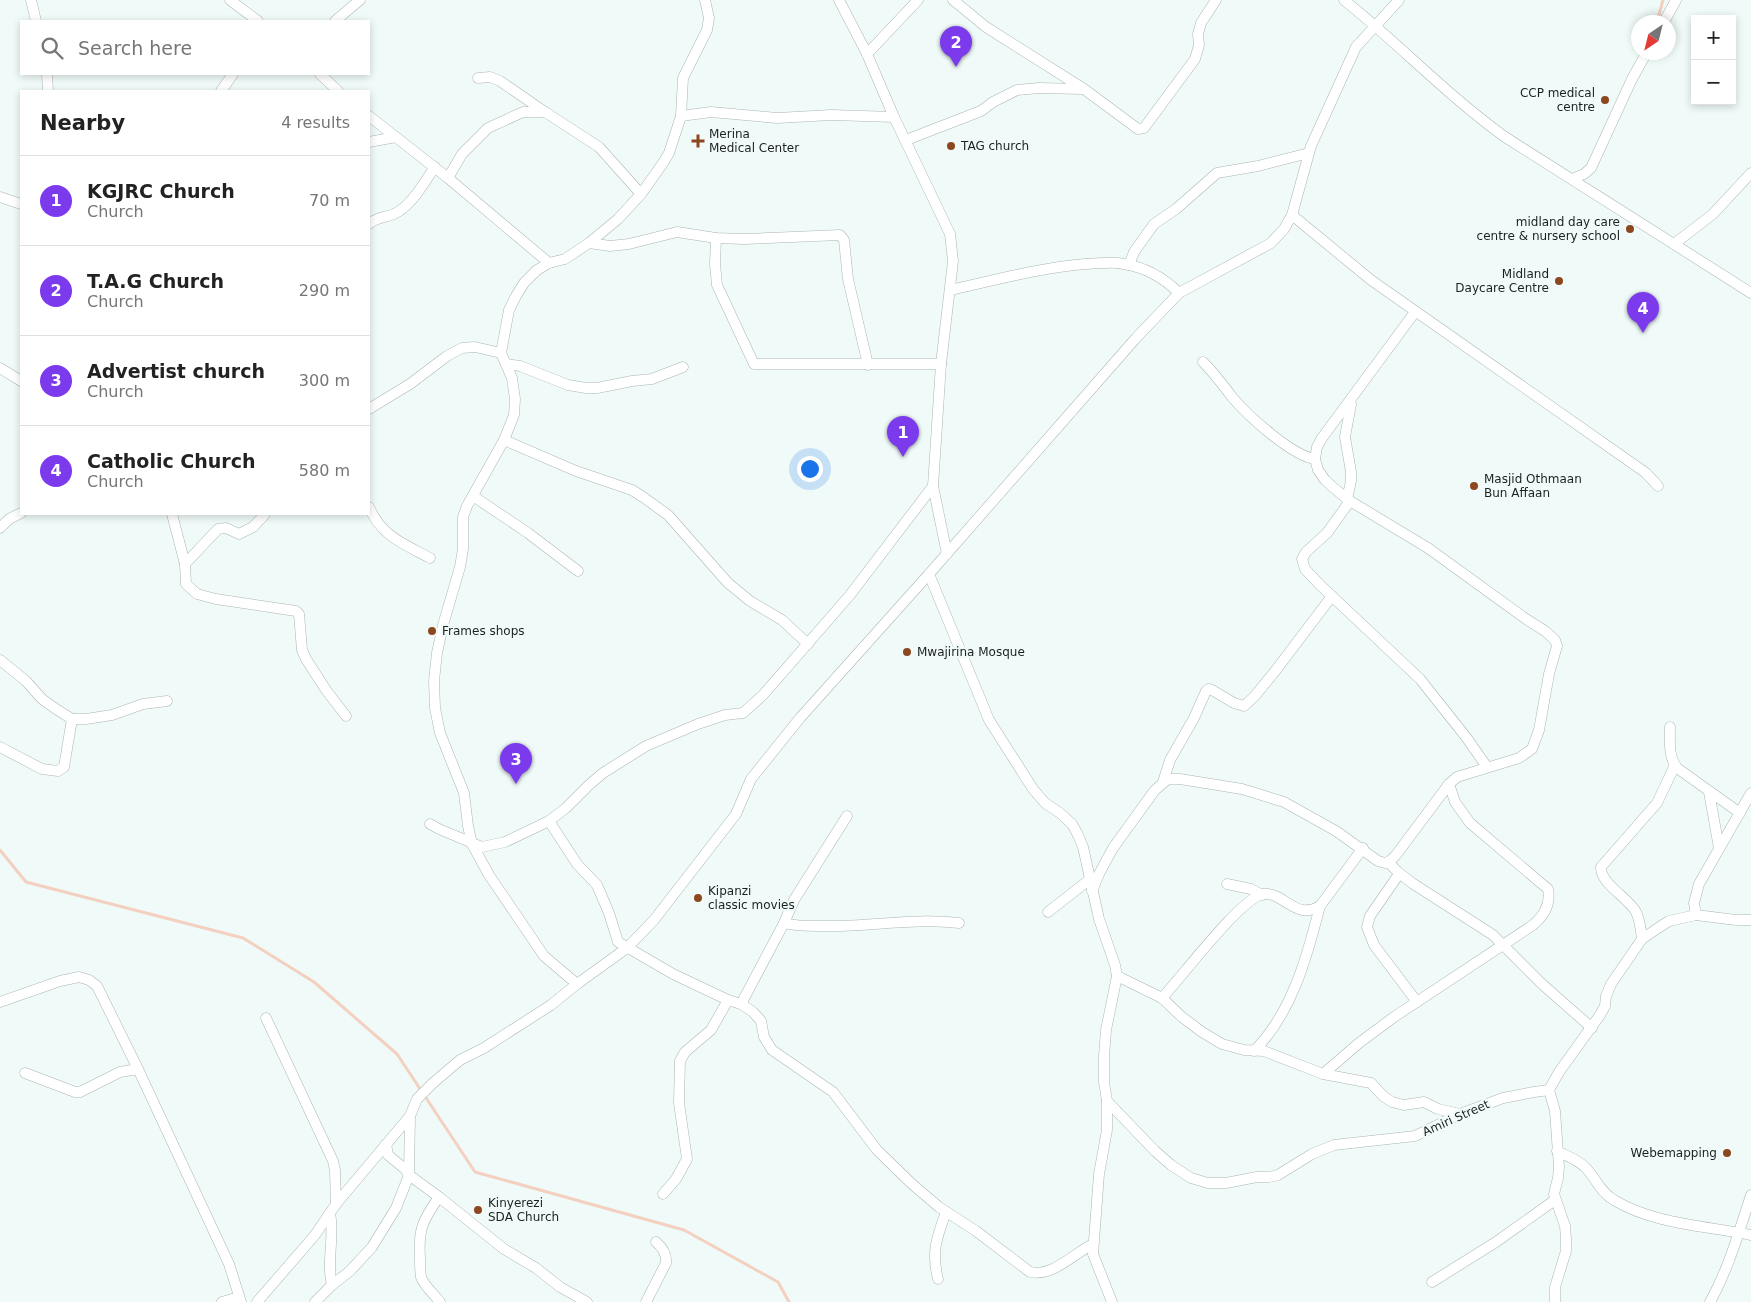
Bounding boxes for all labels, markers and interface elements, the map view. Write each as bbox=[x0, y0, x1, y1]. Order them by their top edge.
north arrow bbox=[1631, 15, 1676, 60]
map controls bbox=[1691, 15, 1736, 105]
button: + bbox=[1691, 15, 1736, 60]
search box bbox=[20, 20, 370, 75]
pin: 2 bbox=[940, 26, 972, 67]
icon: search bbox=[38, 34, 66, 62]
text: Search here bbox=[78, 37, 192, 59]
button: − bbox=[1691, 60, 1736, 105]
place label: CCP medical centre bbox=[1520, 86, 1595, 114]
marker: CCP medical centre bbox=[1599, 94, 1611, 106]
text: Nearby bbox=[40, 111, 125, 135]
text: 4 results bbox=[281, 113, 350, 132]
place label: Merina Medical Center bbox=[709, 127, 799, 155]
marker: Merina Medical Center bbox=[691, 134, 705, 148]
place label: TAG church bbox=[960, 139, 1029, 153]
marker: TAG church bbox=[945, 140, 957, 152]
text: KGJRC Church bbox=[87, 180, 235, 202]
text: 1 bbox=[50, 191, 62, 210]
text: 70 m bbox=[309, 191, 350, 210]
text: Church bbox=[87, 202, 144, 221]
place label: midland day care centre & nursery school bbox=[1477, 215, 1620, 243]
marker: midland day care centre & nursery school bbox=[1624, 223, 1636, 235]
place label: Midland Daycare Centre bbox=[1455, 267, 1549, 295]
text: T.A.G Church bbox=[87, 270, 224, 292]
marker: Midland Daycare Centre bbox=[1553, 275, 1565, 287]
text: 2 bbox=[50, 281, 62, 300]
text: 290 m bbox=[299, 281, 350, 300]
text: Church bbox=[87, 292, 144, 311]
pin: 4 bbox=[1627, 292, 1659, 333]
text: Advertist church bbox=[87, 360, 265, 382]
text: 3 bbox=[50, 371, 62, 390]
text: 300 m bbox=[299, 371, 350, 390]
text: Church bbox=[87, 382, 144, 401]
pin: 1 bbox=[887, 416, 919, 457]
text: Catholic Church bbox=[87, 450, 256, 472]
your location bbox=[797, 456, 823, 482]
text: 4 bbox=[50, 461, 62, 480]
text: 580 m bbox=[299, 461, 350, 480]
text: Church bbox=[87, 472, 144, 491]
place label: Masjid Othmaan Bun Affaan bbox=[1484, 472, 1582, 500]
marker: Masjid Othmaan Bun Affaan bbox=[1468, 480, 1480, 492]
place label: Frames shops bbox=[442, 624, 525, 638]
marker: Frames shops bbox=[426, 625, 438, 637]
place label: Mwajirina Mosque bbox=[917, 645, 1025, 659]
marker: Mwajirina Mosque bbox=[901, 646, 913, 658]
pin: 3 bbox=[500, 743, 532, 784]
place label: Kipanzi classic movies bbox=[708, 884, 795, 912]
marker: Kipanzi classic movies bbox=[692, 892, 704, 904]
street label: Amiri Street bbox=[1420, 1097, 1492, 1139]
place label: Webemapping bbox=[1631, 1146, 1717, 1160]
marker: Webemapping bbox=[1721, 1147, 1733, 1159]
place label: Kinyerezi SDA Church bbox=[488, 1196, 559, 1224]
marker: Kinyerezi SDA Church bbox=[472, 1204, 484, 1216]

